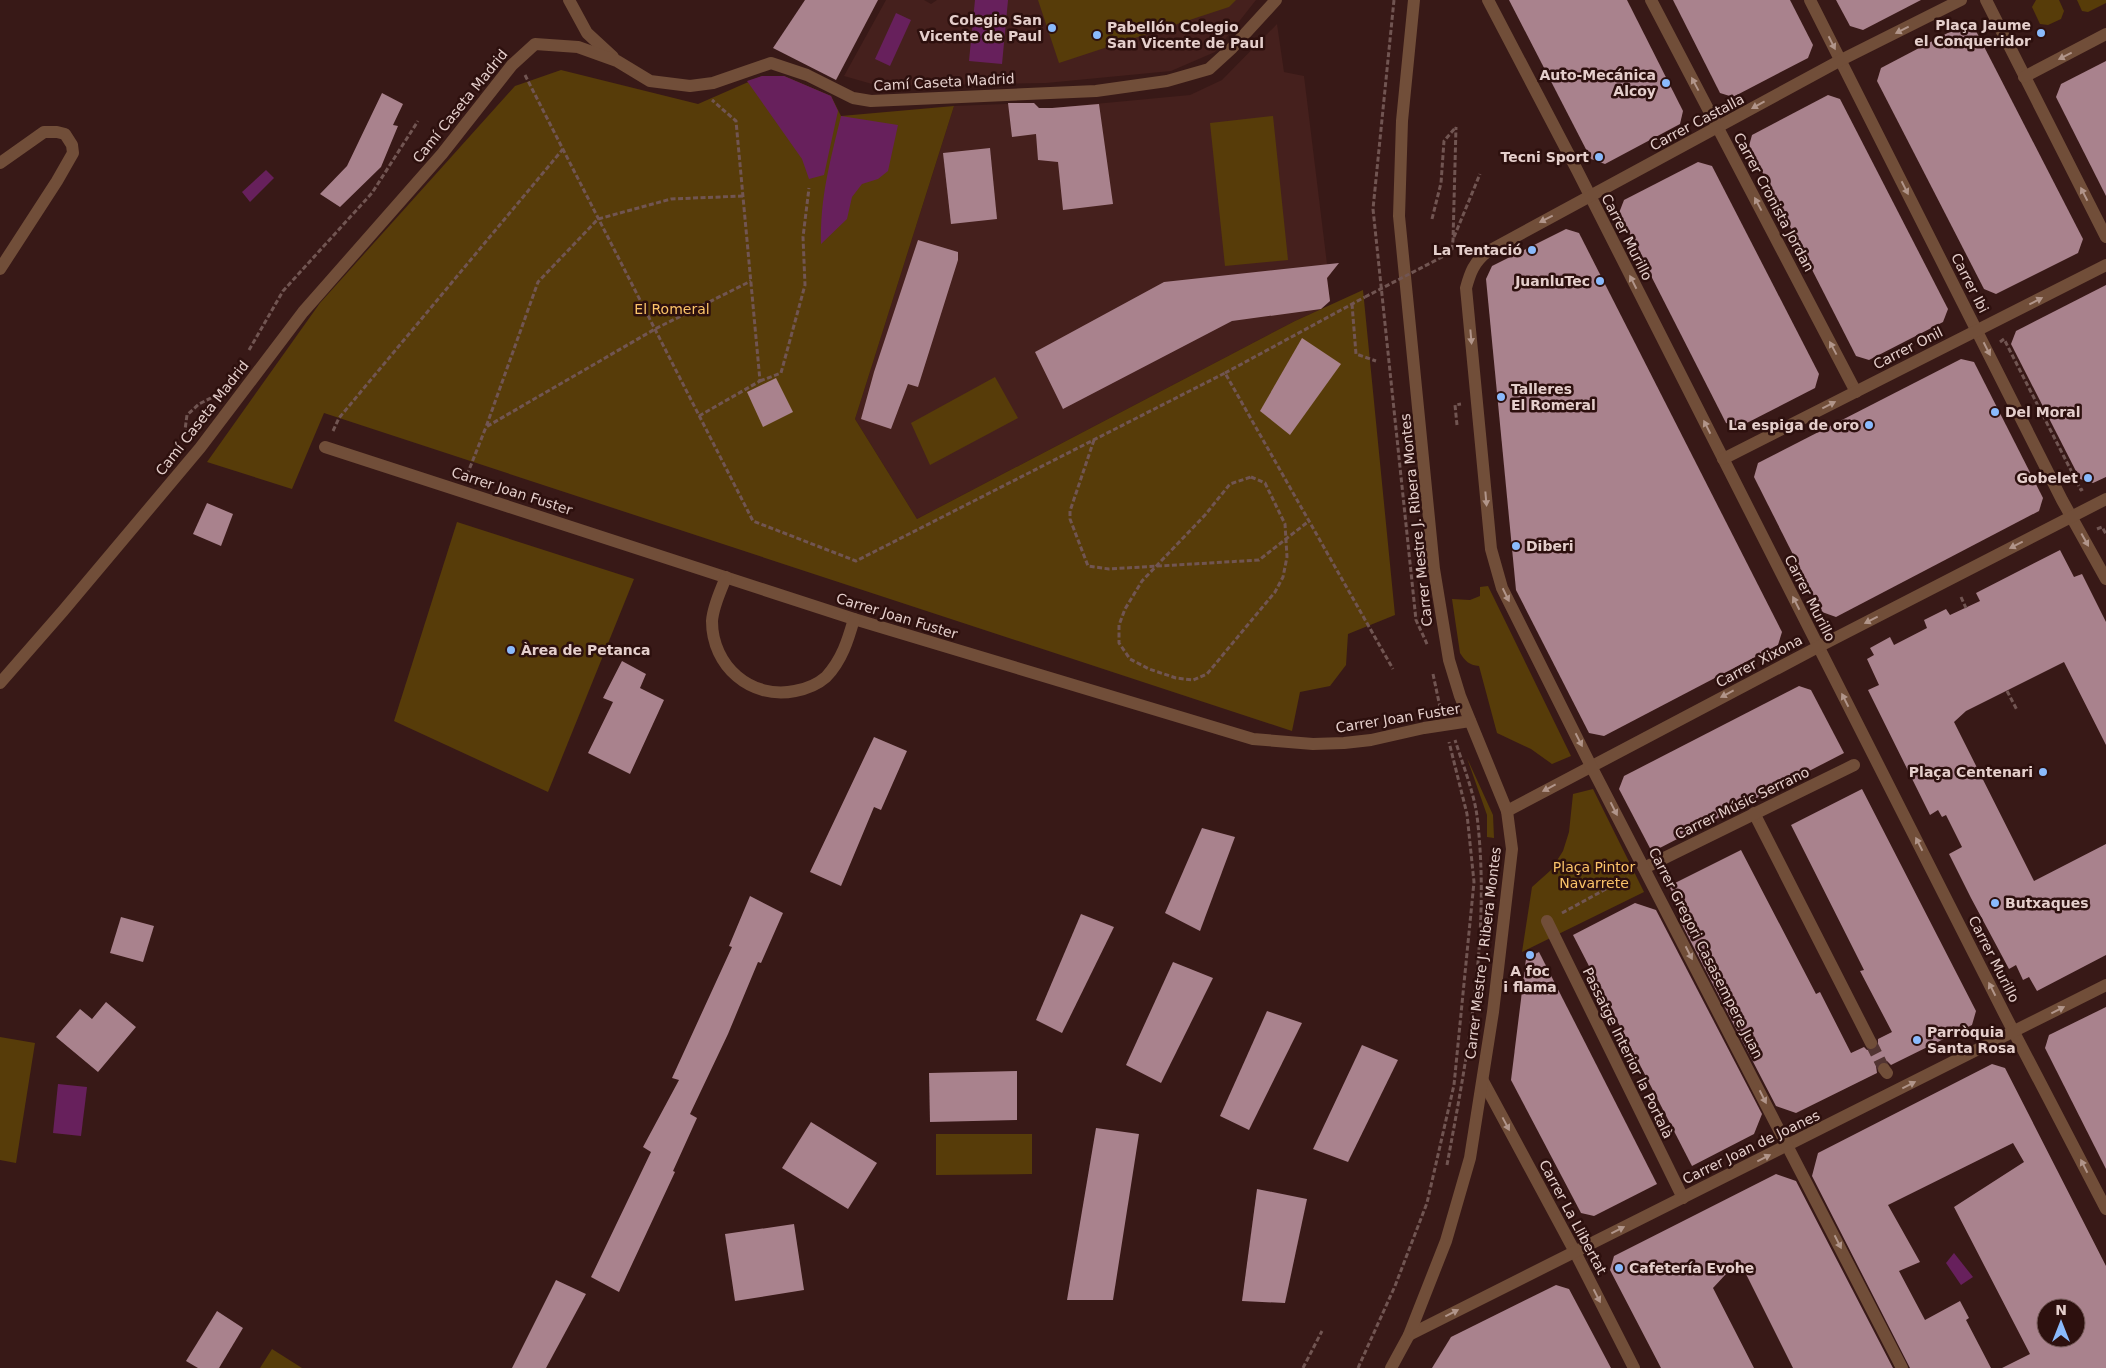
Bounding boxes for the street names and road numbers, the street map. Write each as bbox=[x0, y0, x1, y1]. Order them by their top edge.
street label: Camí Caseta Madrid bbox=[409, 46, 511, 166]
street label: Camí Caseta Madrid bbox=[873, 70, 1015, 94]
street label: Carrer Castalla bbox=[1647, 90, 1747, 154]
street label: Carrer Cronista Jordan bbox=[1731, 130, 1817, 274]
street label: Carrer Murillo bbox=[1598, 191, 1656, 283]
street label: Carrer Ibi bbox=[1948, 250, 1992, 316]
street label: Carrer Onil bbox=[1871, 324, 1945, 372]
street label: Camí Caseta Madrid bbox=[152, 357, 252, 479]
street label: Carrer Mestre J. Ribera Montes bbox=[1397, 413, 1435, 627]
street label: Carrer Joan Fuster bbox=[450, 464, 575, 518]
street label: Carrer Murillo bbox=[1781, 552, 1839, 644]
street label: Carrer Joan Fuster bbox=[834, 590, 960, 642]
street label: Carrer Xixona bbox=[1713, 632, 1805, 690]
street label: Carrer Joan Fuster bbox=[1335, 700, 1462, 736]
street label: Carrer Músic Serrano bbox=[1672, 764, 1812, 842]
street label: Carrer Gregori Casasempere Juan bbox=[1646, 845, 1766, 1061]
street label: Carrer Mestre J. Ribera Montes bbox=[1462, 846, 1504, 1060]
street label: Carrer Murillo bbox=[1965, 913, 2023, 1005]
street label: Passatge Interior la Portalà bbox=[1580, 965, 1676, 1141]
street label: Carrer Joan de Joanes bbox=[1680, 1107, 1822, 1187]
street label: Carrer La Llibertat bbox=[1536, 1157, 1610, 1277]

